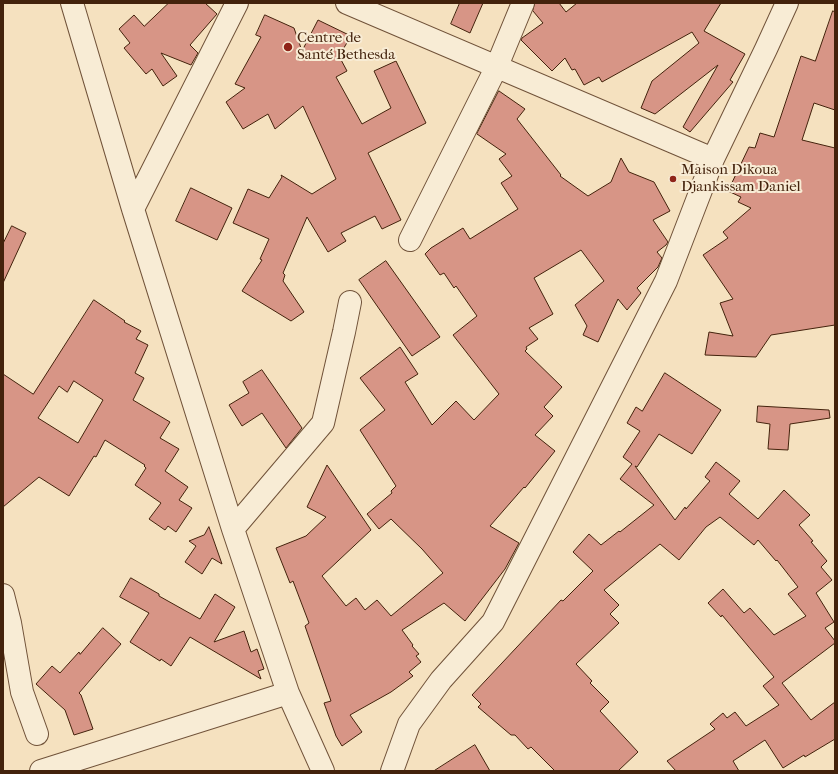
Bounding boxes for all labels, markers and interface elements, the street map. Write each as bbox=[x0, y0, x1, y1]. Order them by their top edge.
place label: Centre de Santé Bethesda bbox=[297, 29, 395, 64]
marker: Centre de Santé Bethesda bbox=[282, 41, 294, 53]
place label: Maison Dikoua Djankissam Daniel bbox=[681, 161, 801, 196]
marker: Maison Dikoua Djankissam Daniel bbox=[668, 174, 678, 184]

